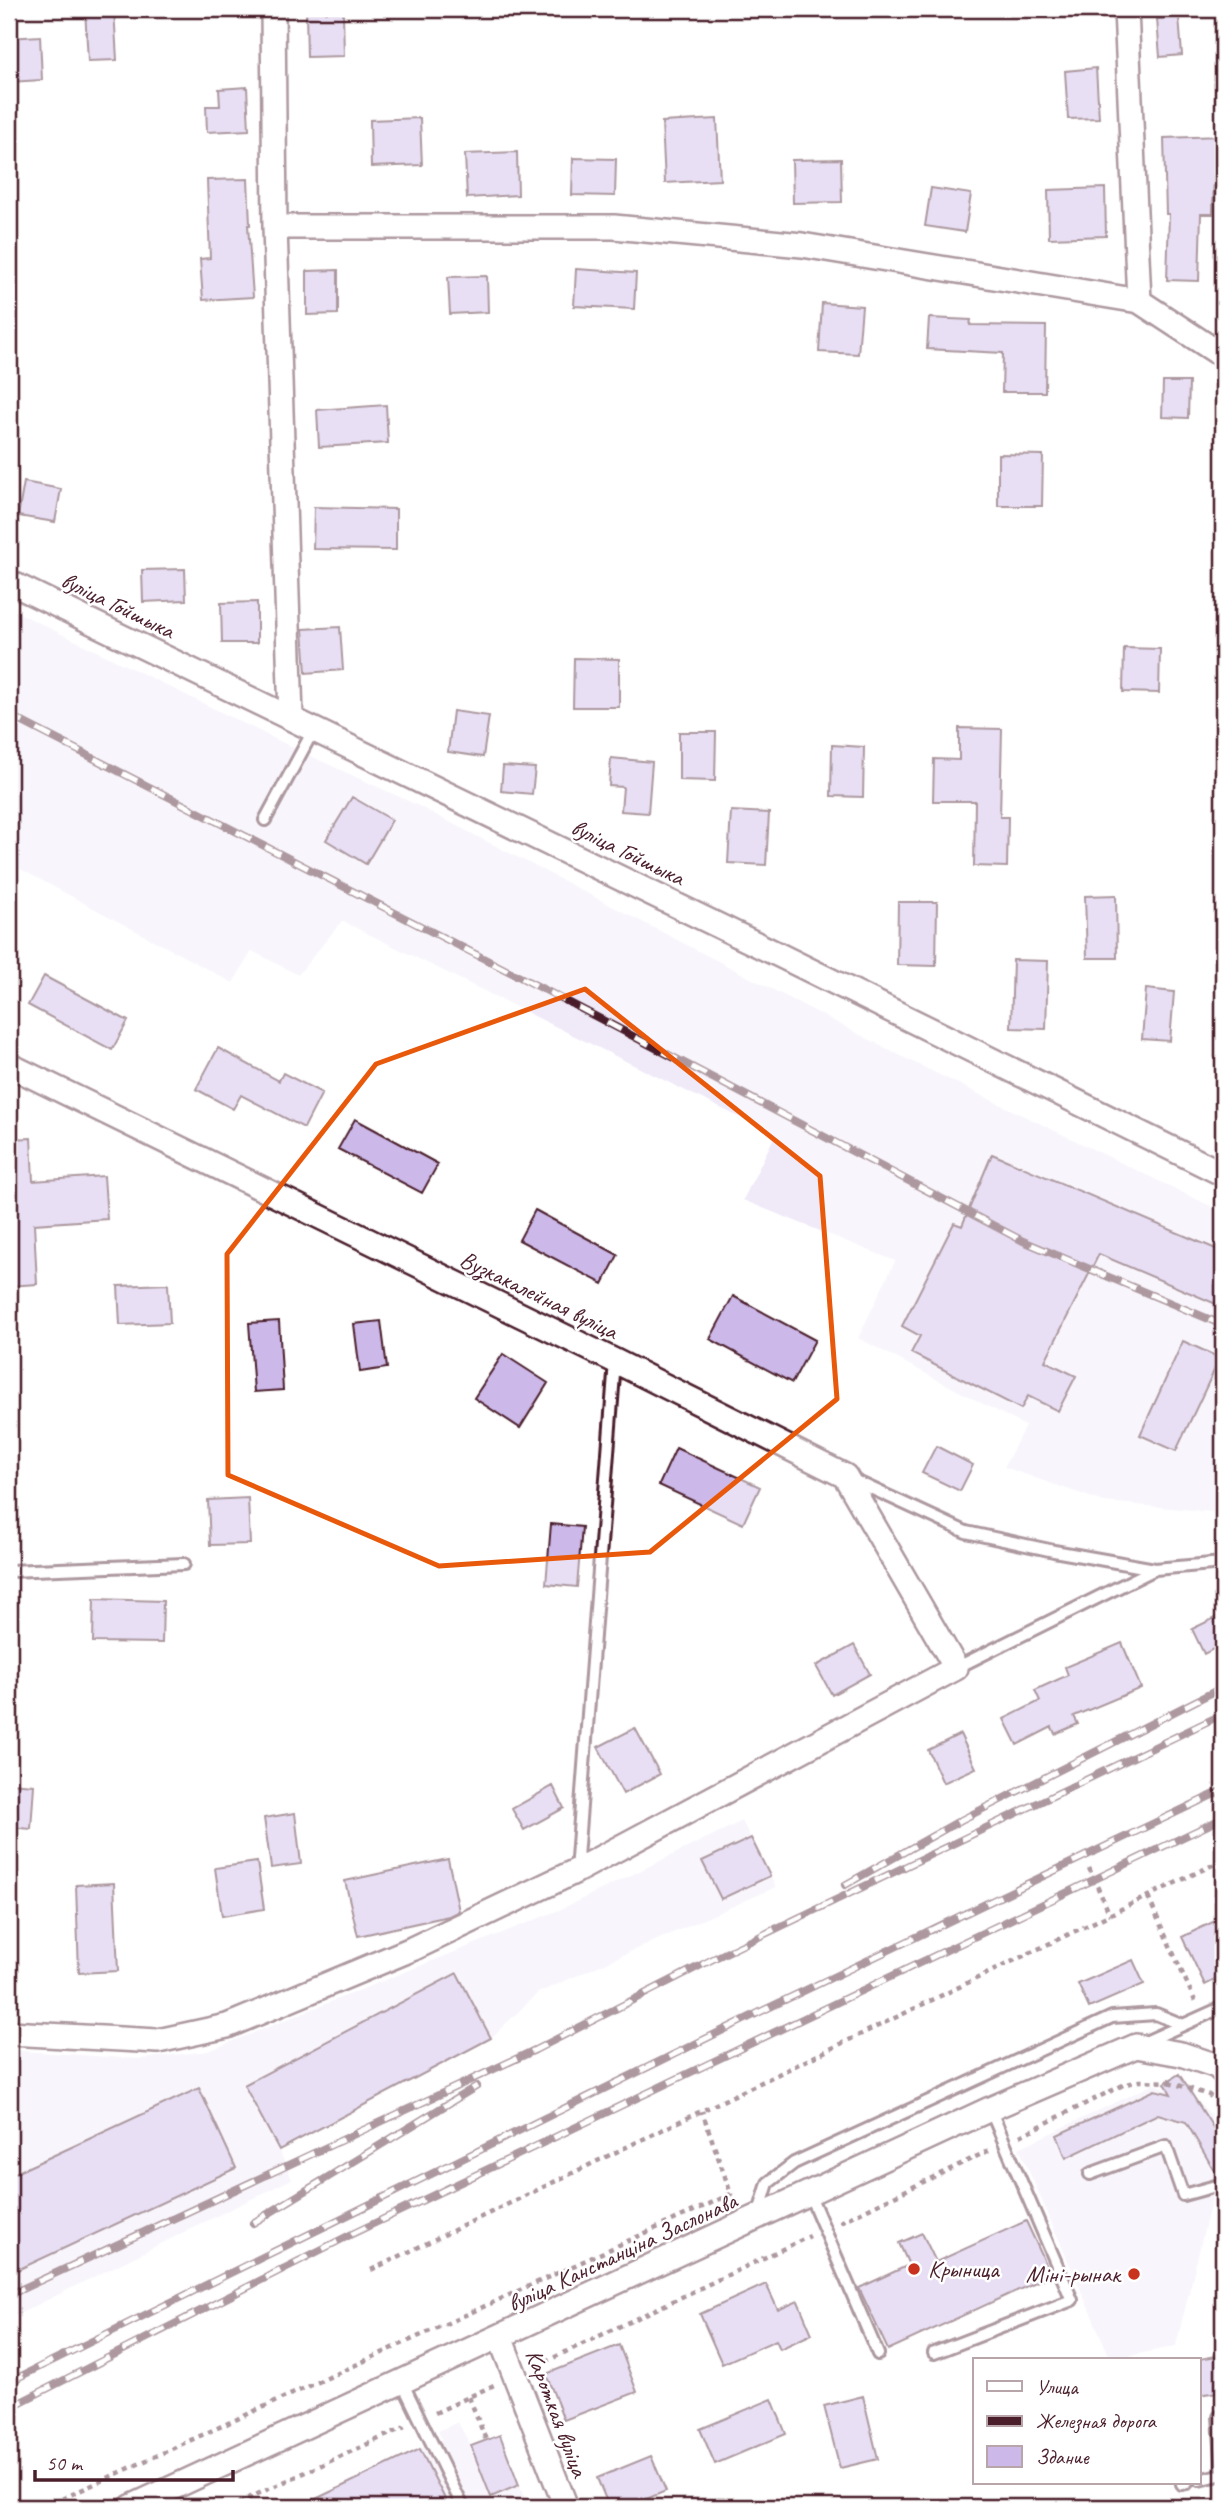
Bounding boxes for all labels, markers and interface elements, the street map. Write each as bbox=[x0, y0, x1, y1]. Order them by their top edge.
street label: вуліца Гойшыка bbox=[56, 565, 181, 646]
street label: вуліца Гойшыка bbox=[566, 812, 691, 893]
street label: Вузкакалейная вуліца bbox=[455, 1244, 624, 1348]
street label: вуліца Канстанціна Заслонава bbox=[503, 2185, 743, 2318]
place label: Крыница bbox=[928, 2254, 1000, 2284]
place label: Міні-рынак bbox=[1026, 2259, 1122, 2289]
marker: Крыница bbox=[906, 2261, 922, 2277]
marker: Міні-рынак bbox=[1126, 2266, 1142, 2282]
street label: Кароткая вуліца bbox=[519, 2345, 596, 2482]
legend bbox=[973, 2358, 1200, 2484]
text: Улица bbox=[1036, 2374, 1079, 2400]
text: Железная дорога bbox=[1036, 2408, 1157, 2434]
scale bar bbox=[35, 2439, 233, 2483]
text: Здание bbox=[1036, 2444, 1090, 2470]
text: 50 m bbox=[46, 2450, 84, 2476]

